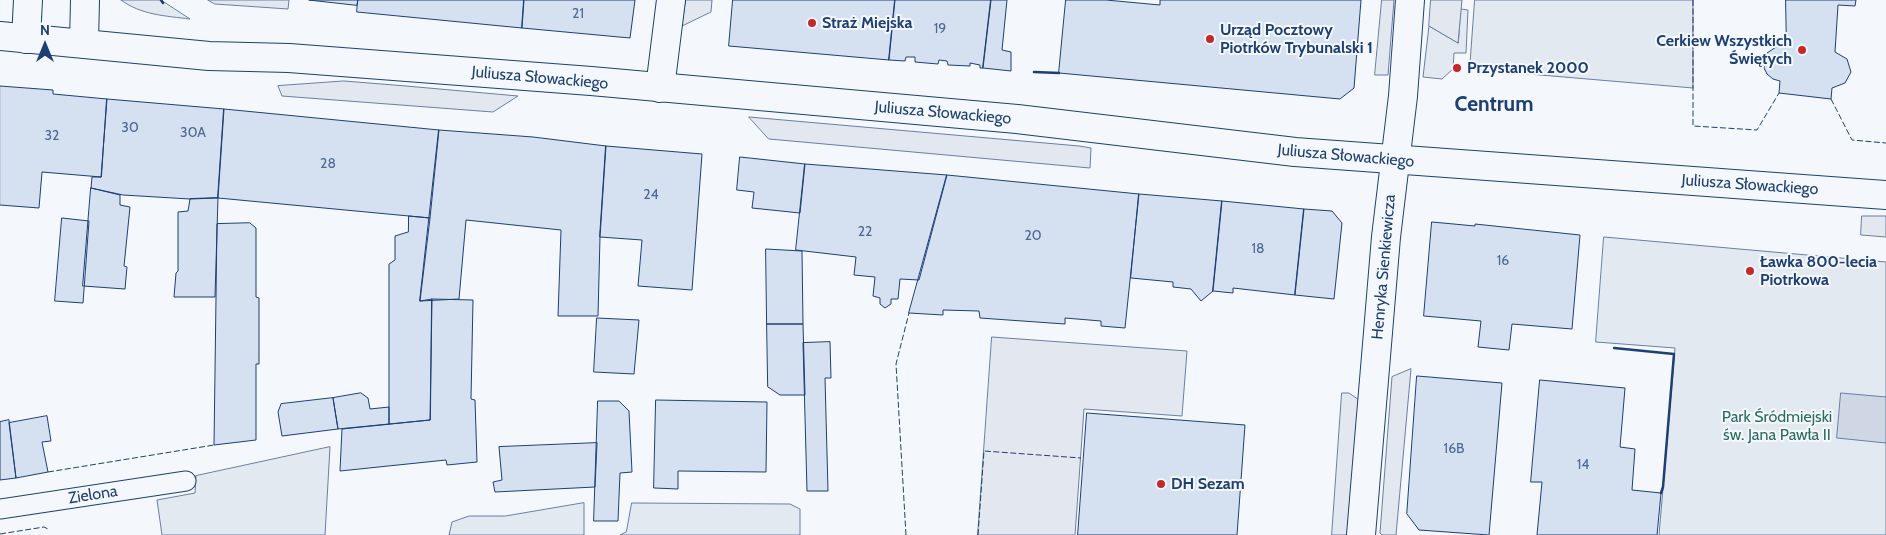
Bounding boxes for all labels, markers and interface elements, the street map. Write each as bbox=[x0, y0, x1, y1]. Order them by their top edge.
house number: 21 bbox=[572, 6, 584, 22]
place label: Straż Miejska bbox=[822, 13, 912, 33]
marker: Straż Miejska bbox=[806, 17, 818, 29]
north arrow bbox=[20, 20, 70, 70]
place label: Urząd Pocztowy Piotrków Trybunalski 1 bbox=[1220, 20, 1373, 58]
text: N bbox=[40, 21, 50, 39]
house number: 19 bbox=[934, 21, 946, 37]
place label: Cerkiew Wszystkich Świętych bbox=[1656, 31, 1792, 69]
marker: Urząd Pocztowy Piotrków Trybunalski 1 bbox=[1204, 33, 1216, 45]
marker: Cerkiew Wszystkich Świętych bbox=[1796, 44, 1808, 56]
place label: Przystanek 2000 bbox=[1467, 58, 1589, 78]
street label: Juliusza Słowackiego bbox=[471, 62, 609, 94]
marker: Przystanek 2000 bbox=[1451, 62, 1463, 74]
district label: Centrum bbox=[1455, 92, 1533, 118]
street label: Juliusza Słowackiego bbox=[874, 97, 1012, 129]
house number: 30 bbox=[121, 120, 139, 136]
house number: 30A bbox=[180, 125, 206, 141]
house number: 32 bbox=[45, 128, 59, 144]
street label: Juliusza Słowackiego bbox=[1277, 140, 1415, 172]
house number: 28 bbox=[320, 156, 336, 172]
street label: Juliusza Słowackiego bbox=[1681, 171, 1819, 199]
house number: 24 bbox=[643, 187, 659, 203]
street label: Henryka Sienkiewicza bbox=[1368, 194, 1400, 340]
house number: 22 bbox=[858, 224, 872, 240]
house number: 20 bbox=[1024, 228, 1042, 244]
house number: 18 bbox=[1251, 241, 1265, 257]
place label: Ławka 800-lecia Piotrkowa bbox=[1760, 252, 1877, 290]
house number: 16 bbox=[1497, 253, 1509, 269]
marker: Ławka 800-lecia Piotrkowa bbox=[1744, 265, 1756, 277]
park label: Park Śródmiejski św. Jana Pawła II bbox=[1722, 407, 1832, 445]
house number: 16B bbox=[1444, 441, 1464, 457]
house number: 14 bbox=[1577, 457, 1589, 473]
place label: DH Sezam bbox=[1171, 474, 1245, 494]
marker: DH Sezam bbox=[1155, 478, 1167, 490]
street label: Zielona bbox=[67, 482, 119, 508]

